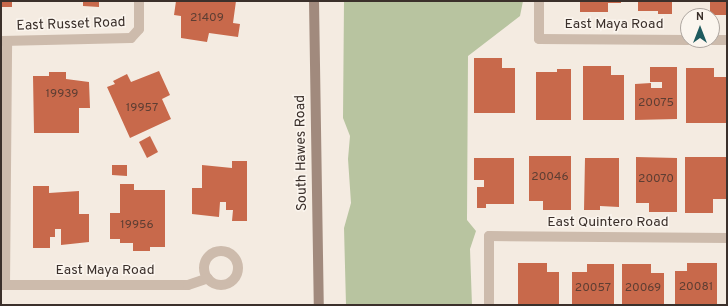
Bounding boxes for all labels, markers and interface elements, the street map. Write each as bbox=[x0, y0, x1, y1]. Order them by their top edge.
north arrow bbox=[680, 8, 720, 48]
text: N bbox=[696, 10, 704, 24]
house number: 21409 bbox=[190, 12, 224, 26]
street label: East Russet Road bbox=[16, 15, 126, 35]
street label: East Maya Road bbox=[564, 17, 664, 33]
house number: 19939 bbox=[46, 88, 78, 102]
street label: South Hawes Road bbox=[293, 95, 311, 211]
house number: 20075 bbox=[638, 97, 674, 111]
house number: 19957 bbox=[126, 102, 158, 116]
house number: 20046 bbox=[531, 171, 569, 185]
house number: 20070 bbox=[638, 173, 674, 187]
street label: East Quintero Road bbox=[547, 215, 669, 231]
house number: 19956 bbox=[120, 219, 154, 233]
street label: East Maya Road bbox=[55, 263, 155, 279]
house number: 20081 bbox=[679, 281, 713, 295]
house number: 20057 bbox=[575, 282, 611, 296]
house number: 20069 bbox=[625, 282, 661, 296]

